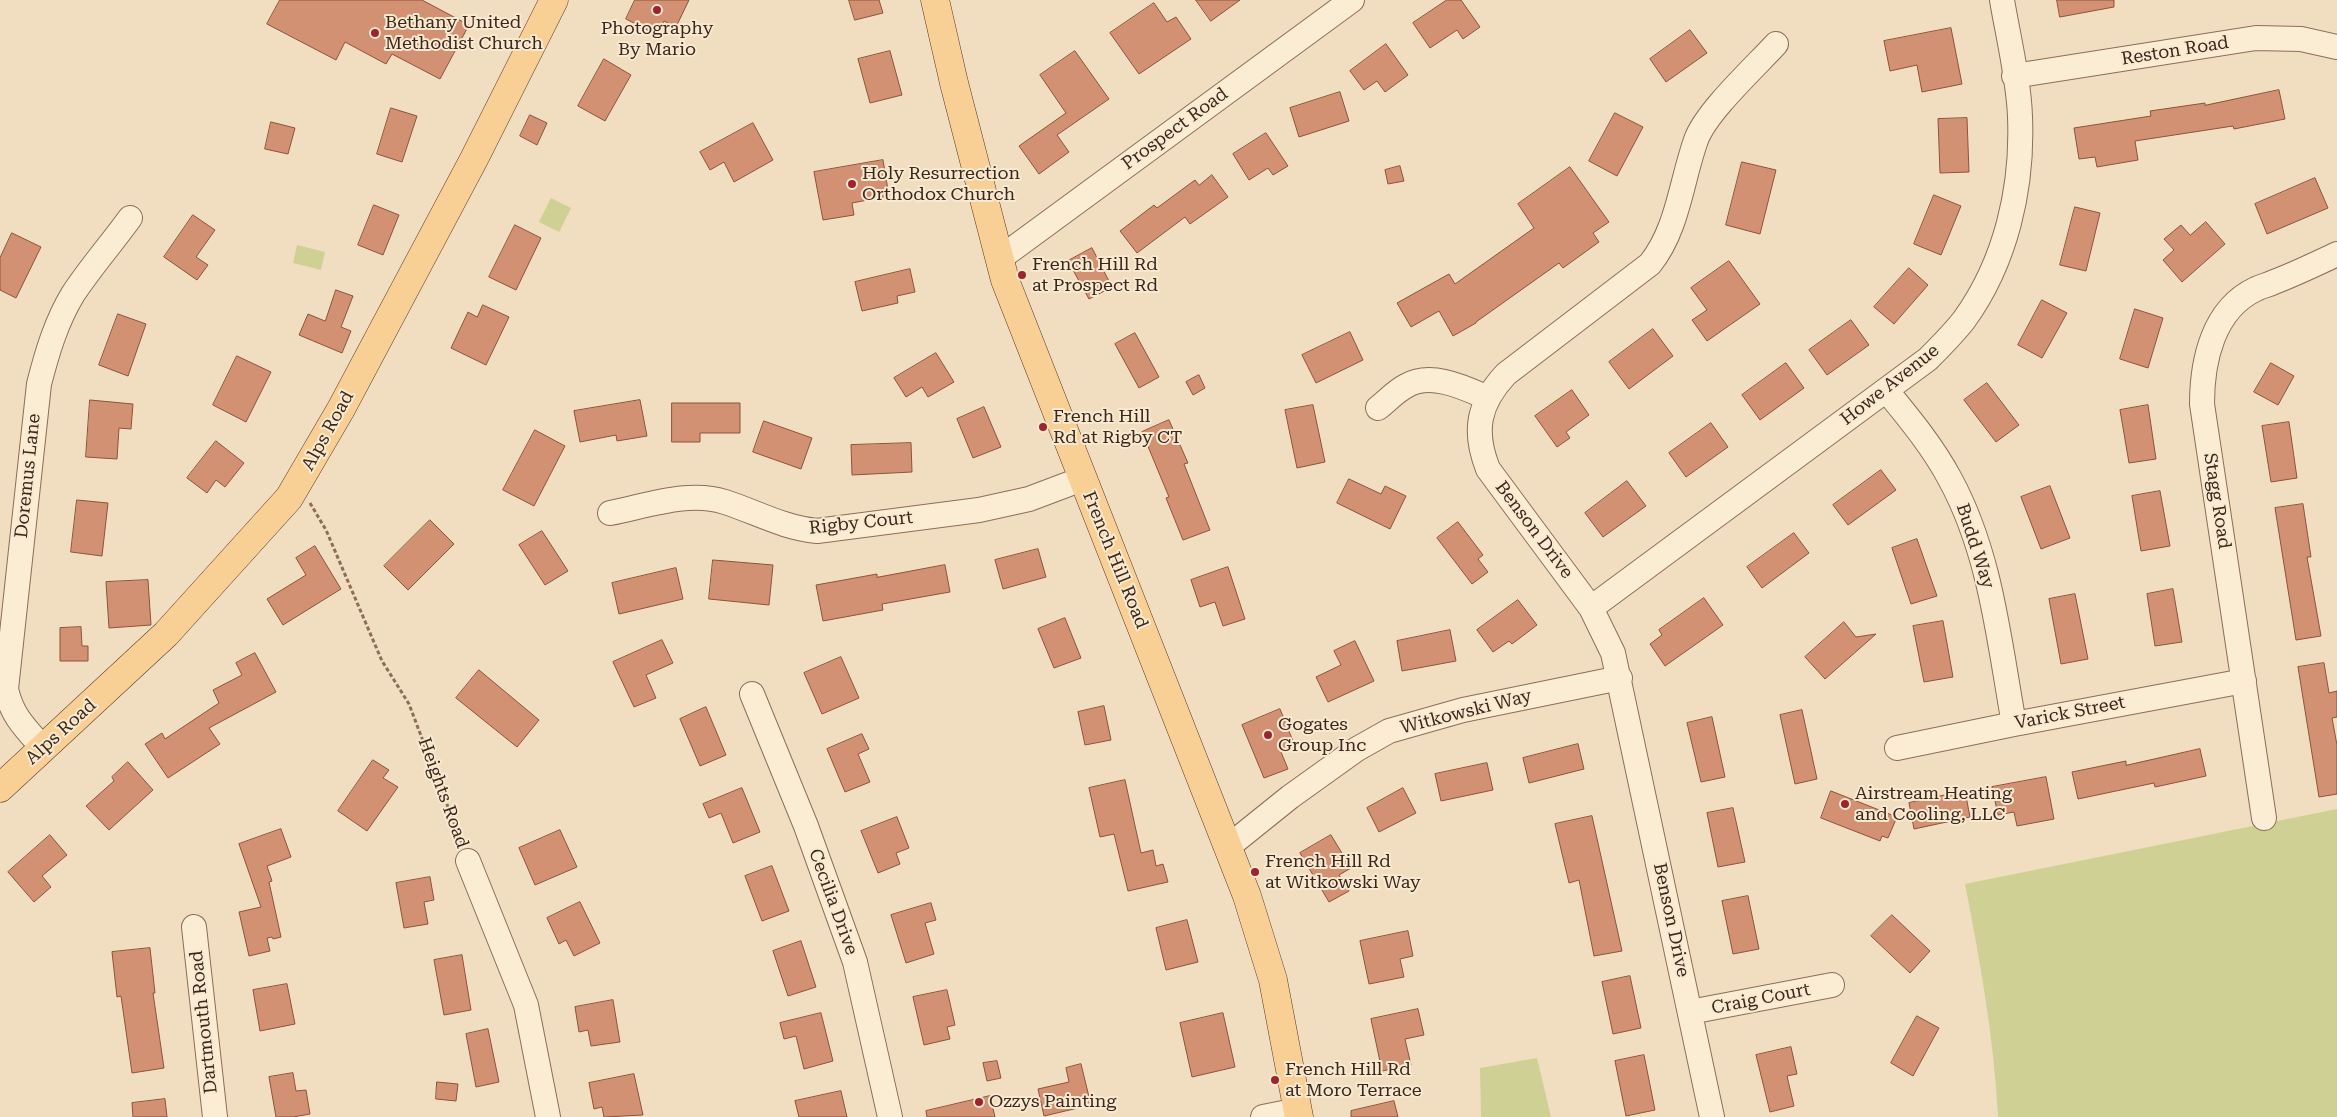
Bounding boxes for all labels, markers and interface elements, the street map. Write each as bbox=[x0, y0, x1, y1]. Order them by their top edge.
marker: Photography By Mario bbox=[651, 4, 663, 16]
place label: Bethany United Methodist Church bbox=[385, 12, 543, 54]
place label: Photography By Mario bbox=[601, 18, 713, 60]
marker: Bethany United Methodist Church bbox=[369, 27, 381, 39]
street label: Reston Road bbox=[2120, 32, 2230, 70]
street label: Prospect Road bbox=[1118, 83, 1232, 175]
place label: Holy Resurrection Orthodox Church bbox=[862, 163, 1020, 205]
marker: Holy Resurrection Orthodox Church bbox=[846, 178, 858, 190]
place label: French Hill Rd at Prospect Rd bbox=[1032, 254, 1158, 296]
marker: French Hill Rd at Prospect Rd bbox=[1016, 269, 1028, 281]
street label: Howe Avenue bbox=[1836, 340, 1944, 430]
street label: Alps Road bbox=[297, 387, 359, 475]
place label: French Hill Rd at Rigby CT bbox=[1053, 406, 1182, 448]
street label: Doremus Lane bbox=[11, 413, 45, 539]
marker: French Hill Rd at Rigby CT bbox=[1037, 421, 1049, 433]
street label: Stagg Road bbox=[2199, 451, 2235, 551]
street label: Benson Drive bbox=[1490, 477, 1578, 583]
street label: French Hill Road bbox=[1078, 488, 1152, 632]
street label: Budd Way bbox=[1951, 501, 1999, 591]
street label: Rigby Court bbox=[808, 507, 914, 539]
street label: Witkowski Way bbox=[1398, 685, 1534, 739]
street label: Varick Street bbox=[2013, 692, 2127, 734]
street label: Alps Road bbox=[21, 695, 101, 769]
place label: Gogates Group Inc bbox=[1278, 714, 1366, 756]
marker: Gogates Group Inc bbox=[1262, 729, 1274, 741]
street label: Heights Road bbox=[413, 735, 473, 851]
place label: Airstream Heating and Cooling, LLC bbox=[1855, 783, 2012, 826]
marker: Airstream Heating and Cooling, LLC bbox=[1839, 798, 1851, 810]
street label: Cecilia Drive bbox=[804, 846, 862, 958]
place label: French Hill Rd at Witkowski Way bbox=[1265, 851, 1421, 894]
street label: Benson Drive bbox=[1648, 861, 1694, 979]
marker: French Hill Rd at Witkowski Way bbox=[1249, 866, 1261, 878]
street label: Dartmouth Road bbox=[186, 949, 222, 1095]
street label: Craig Court bbox=[1710, 979, 1812, 1019]
place label: French Hill Rd at Moro Terrace bbox=[1285, 1059, 1422, 1102]
marker: French Hill Rd at Moro Terrace bbox=[1269, 1074, 1281, 1086]
place label: Ozzys Painting bbox=[989, 1091, 1117, 1113]
marker: Ozzys Painting bbox=[973, 1096, 985, 1108]

